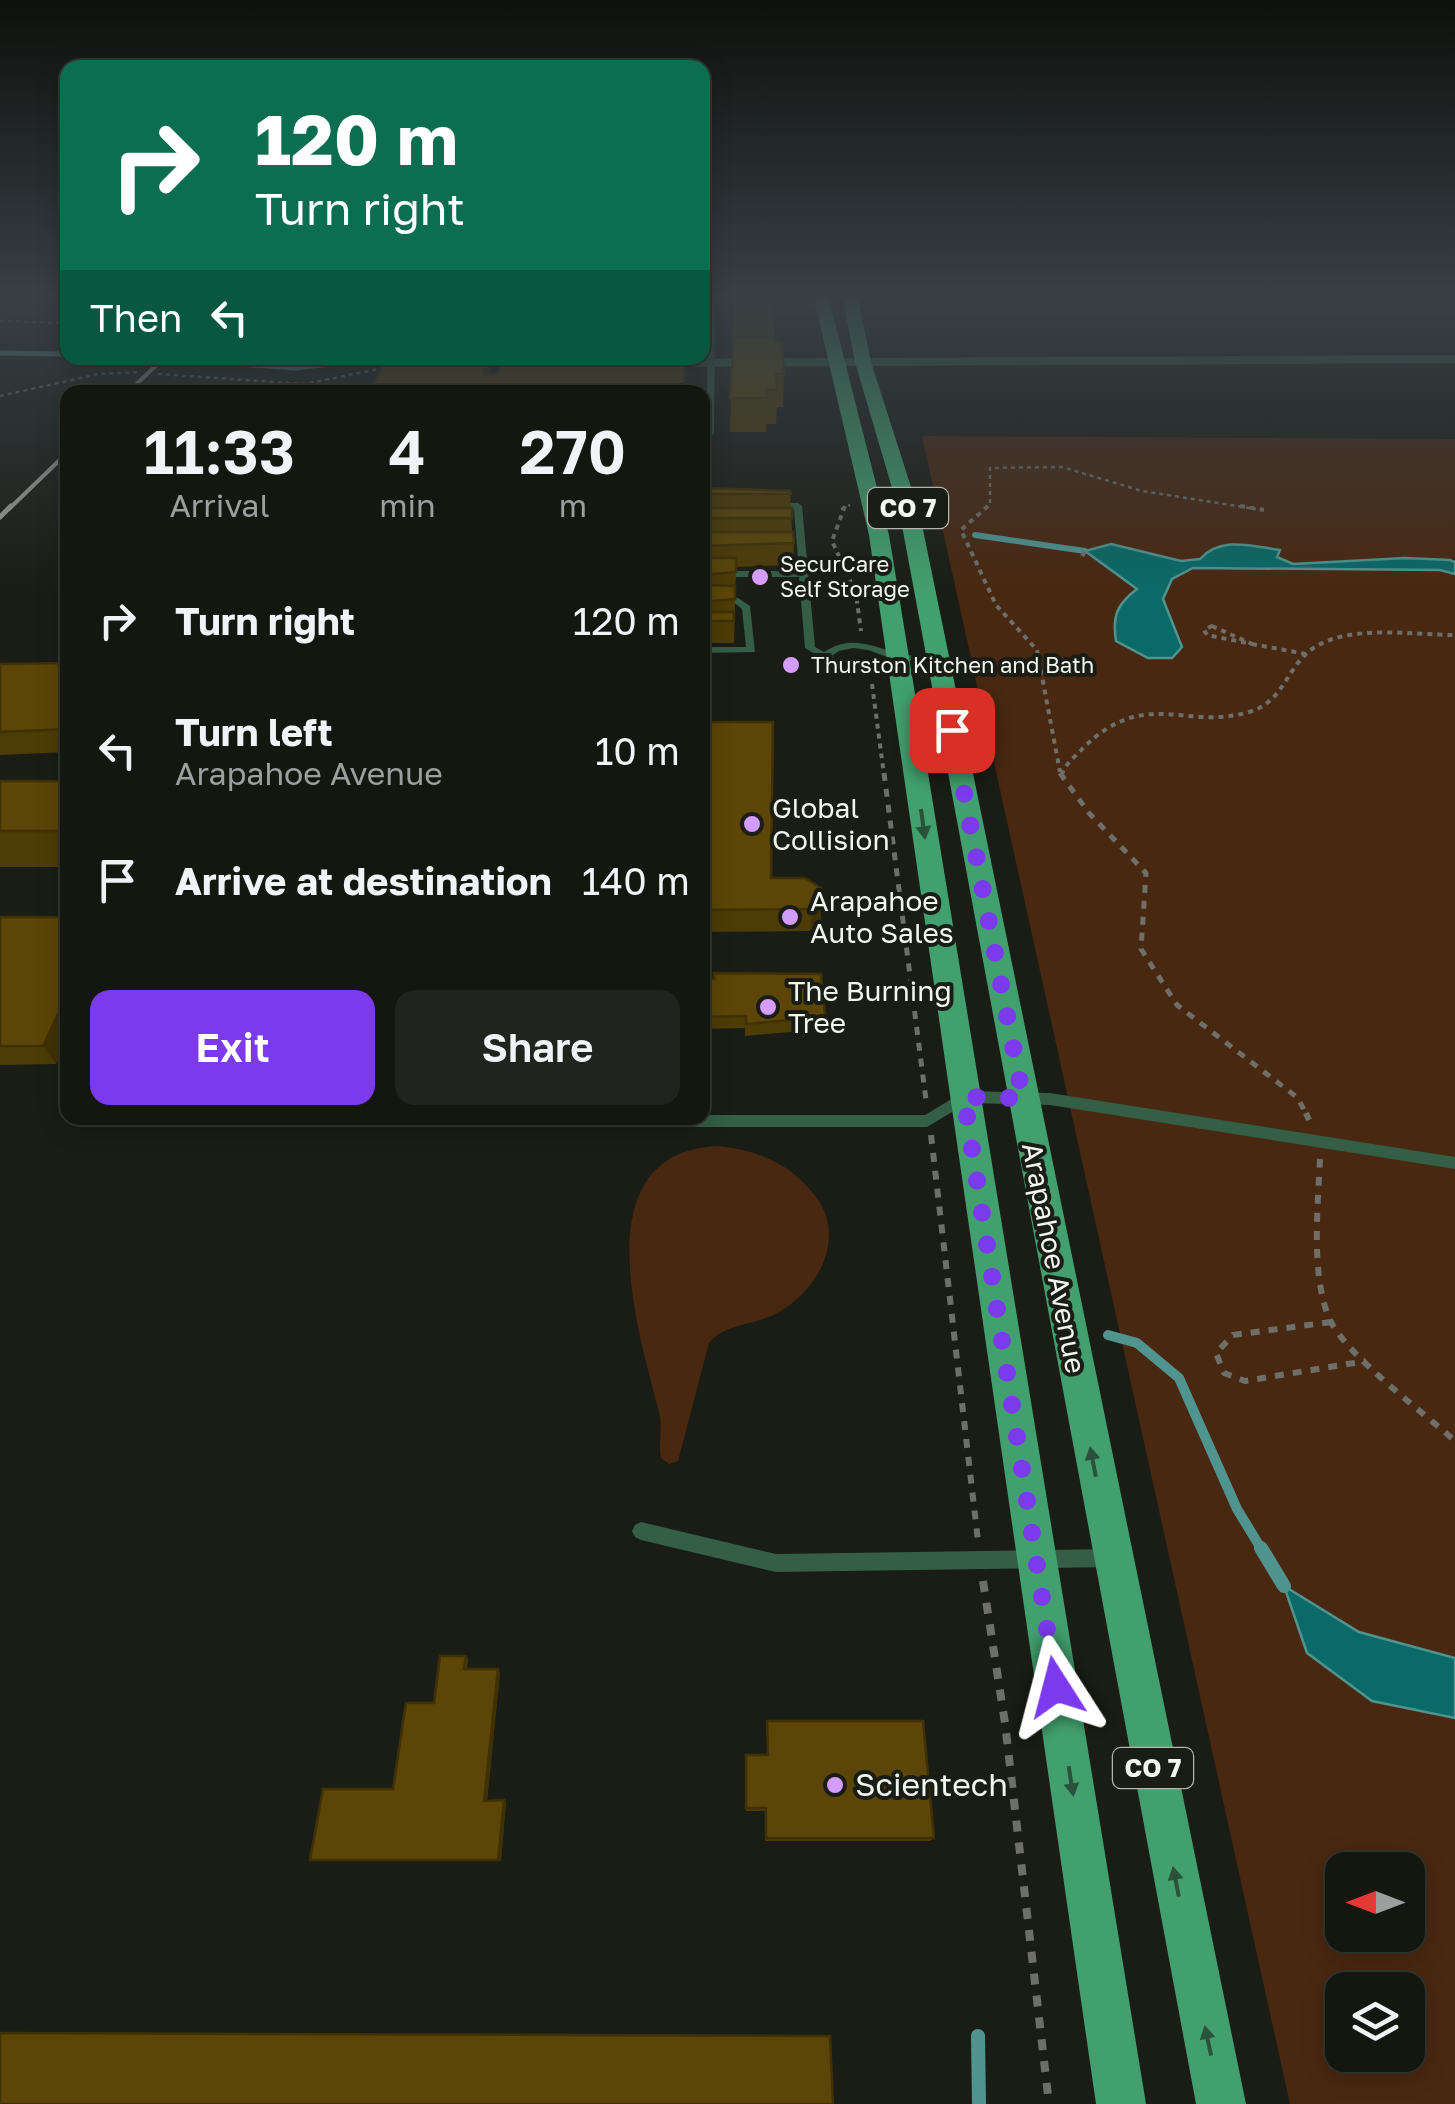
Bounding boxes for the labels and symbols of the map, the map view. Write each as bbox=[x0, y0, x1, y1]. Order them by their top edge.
road number: CO 7 bbox=[868, 488, 948, 528]
place label: SecurCare Self Storage bbox=[780, 550, 910, 602]
marker: SecurCare Self Storage bbox=[749, 566, 771, 588]
place label: Thurston Kitchen and Bath bbox=[811, 651, 1094, 678]
marker: Thurston Kitchen and Bath bbox=[780, 654, 802, 676]
pin bbox=[910, 688, 995, 773]
place label: Global Collision bbox=[772, 791, 890, 856]
one-way arrow bbox=[916, 808, 932, 840]
marker: Global Collision bbox=[741, 813, 763, 835]
place label: Arapahoe Auto Sales bbox=[810, 884, 954, 949]
marker: Arapahoe Auto Sales bbox=[779, 906, 801, 928]
place label: The Burning Tree bbox=[788, 974, 952, 1039]
marker: The Burning Tree bbox=[757, 996, 779, 1018]
street label: Arapahoe Avenue bbox=[1016, 1140, 1093, 1376]
one-way arrow bbox=[1085, 1446, 1100, 1478]
position arrow bbox=[1004, 1635, 1108, 1739]
road number: CO 7 bbox=[1113, 1748, 1193, 1788]
place label: Scientech bbox=[855, 1765, 1008, 1803]
one-way arrow bbox=[1064, 1766, 1079, 1797]
marker: Scientech bbox=[824, 1774, 846, 1796]
north arrow bbox=[1325, 1852, 1425, 1952]
one-way arrow bbox=[1167, 1866, 1183, 1897]
one-way arrow bbox=[1199, 2025, 1215, 2056]

